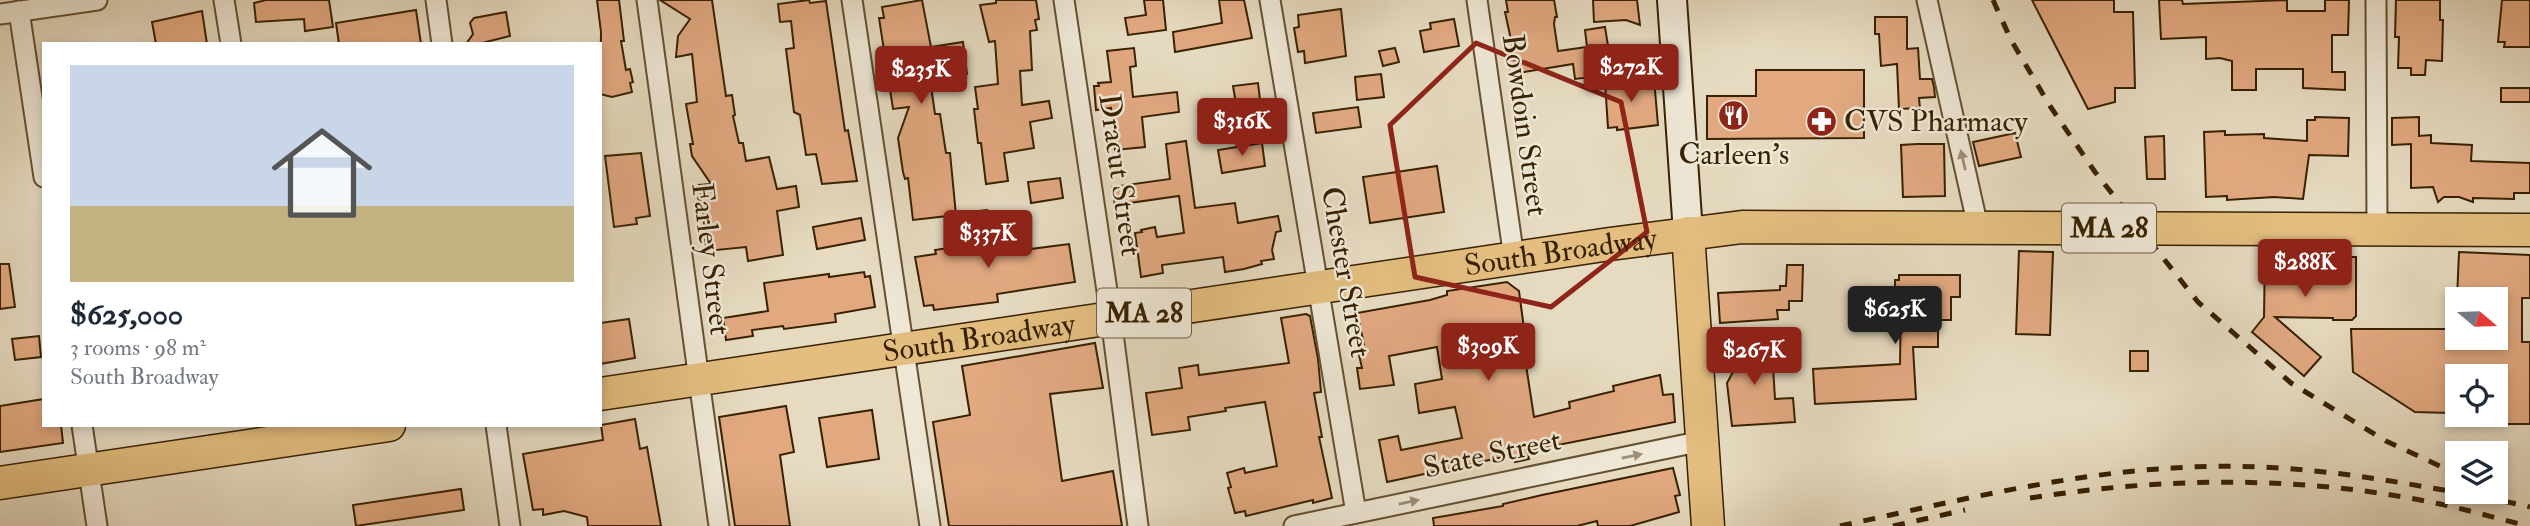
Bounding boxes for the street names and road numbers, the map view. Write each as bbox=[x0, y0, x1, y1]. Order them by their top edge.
street label: Bowdoin Street bbox=[1494, 32, 1556, 219]
street label: Dracut Street bbox=[1090, 91, 1150, 259]
street label: Farley Street bbox=[683, 181, 739, 338]
street label: Chester Street bbox=[1313, 184, 1379, 360]
road number: MA 28 bbox=[2062, 204, 2156, 252]
street label: South Broadway bbox=[1462, 220, 1660, 284]
road number: MA 28 bbox=[1097, 288, 1191, 338]
street label: South Broadway bbox=[880, 305, 1078, 370]
street label: State Street bbox=[1420, 421, 1564, 487]

